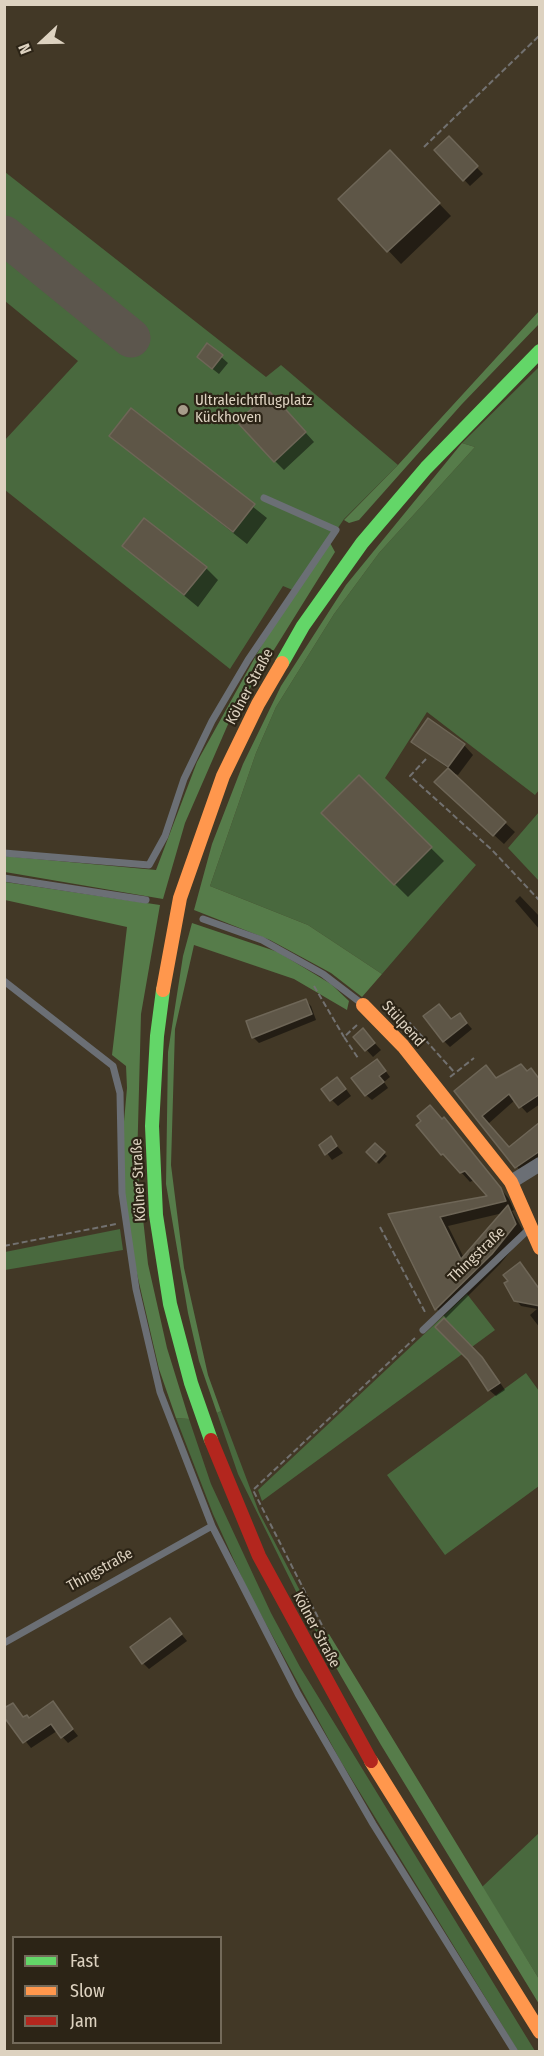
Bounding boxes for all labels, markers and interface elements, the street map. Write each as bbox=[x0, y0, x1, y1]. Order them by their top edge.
north arrow bbox=[12, 12, 72, 72]
text: N bbox=[14, 41, 35, 57]
place label: Ultraleichtflugplatz Kückhoven bbox=[195, 392, 312, 427]
marker: Ultraleichtflugplatz Kückhoven bbox=[176, 403, 190, 417]
street label: Kölner Straße bbox=[222, 646, 278, 728]
street label: Stülpend bbox=[378, 997, 428, 1051]
street label: Kölner Straße bbox=[128, 1138, 150, 1222]
street label: Thingstraße bbox=[445, 1223, 509, 1287]
street label: Thingstraße bbox=[64, 1545, 136, 1595]
street label: Kölner Straße bbox=[288, 1589, 344, 1671]
legend bbox=[12, 1936, 222, 2044]
text: Fast bbox=[70, 1950, 99, 1972]
text: Slow bbox=[70, 1980, 105, 2002]
text: Jam bbox=[70, 2010, 98, 2032]

